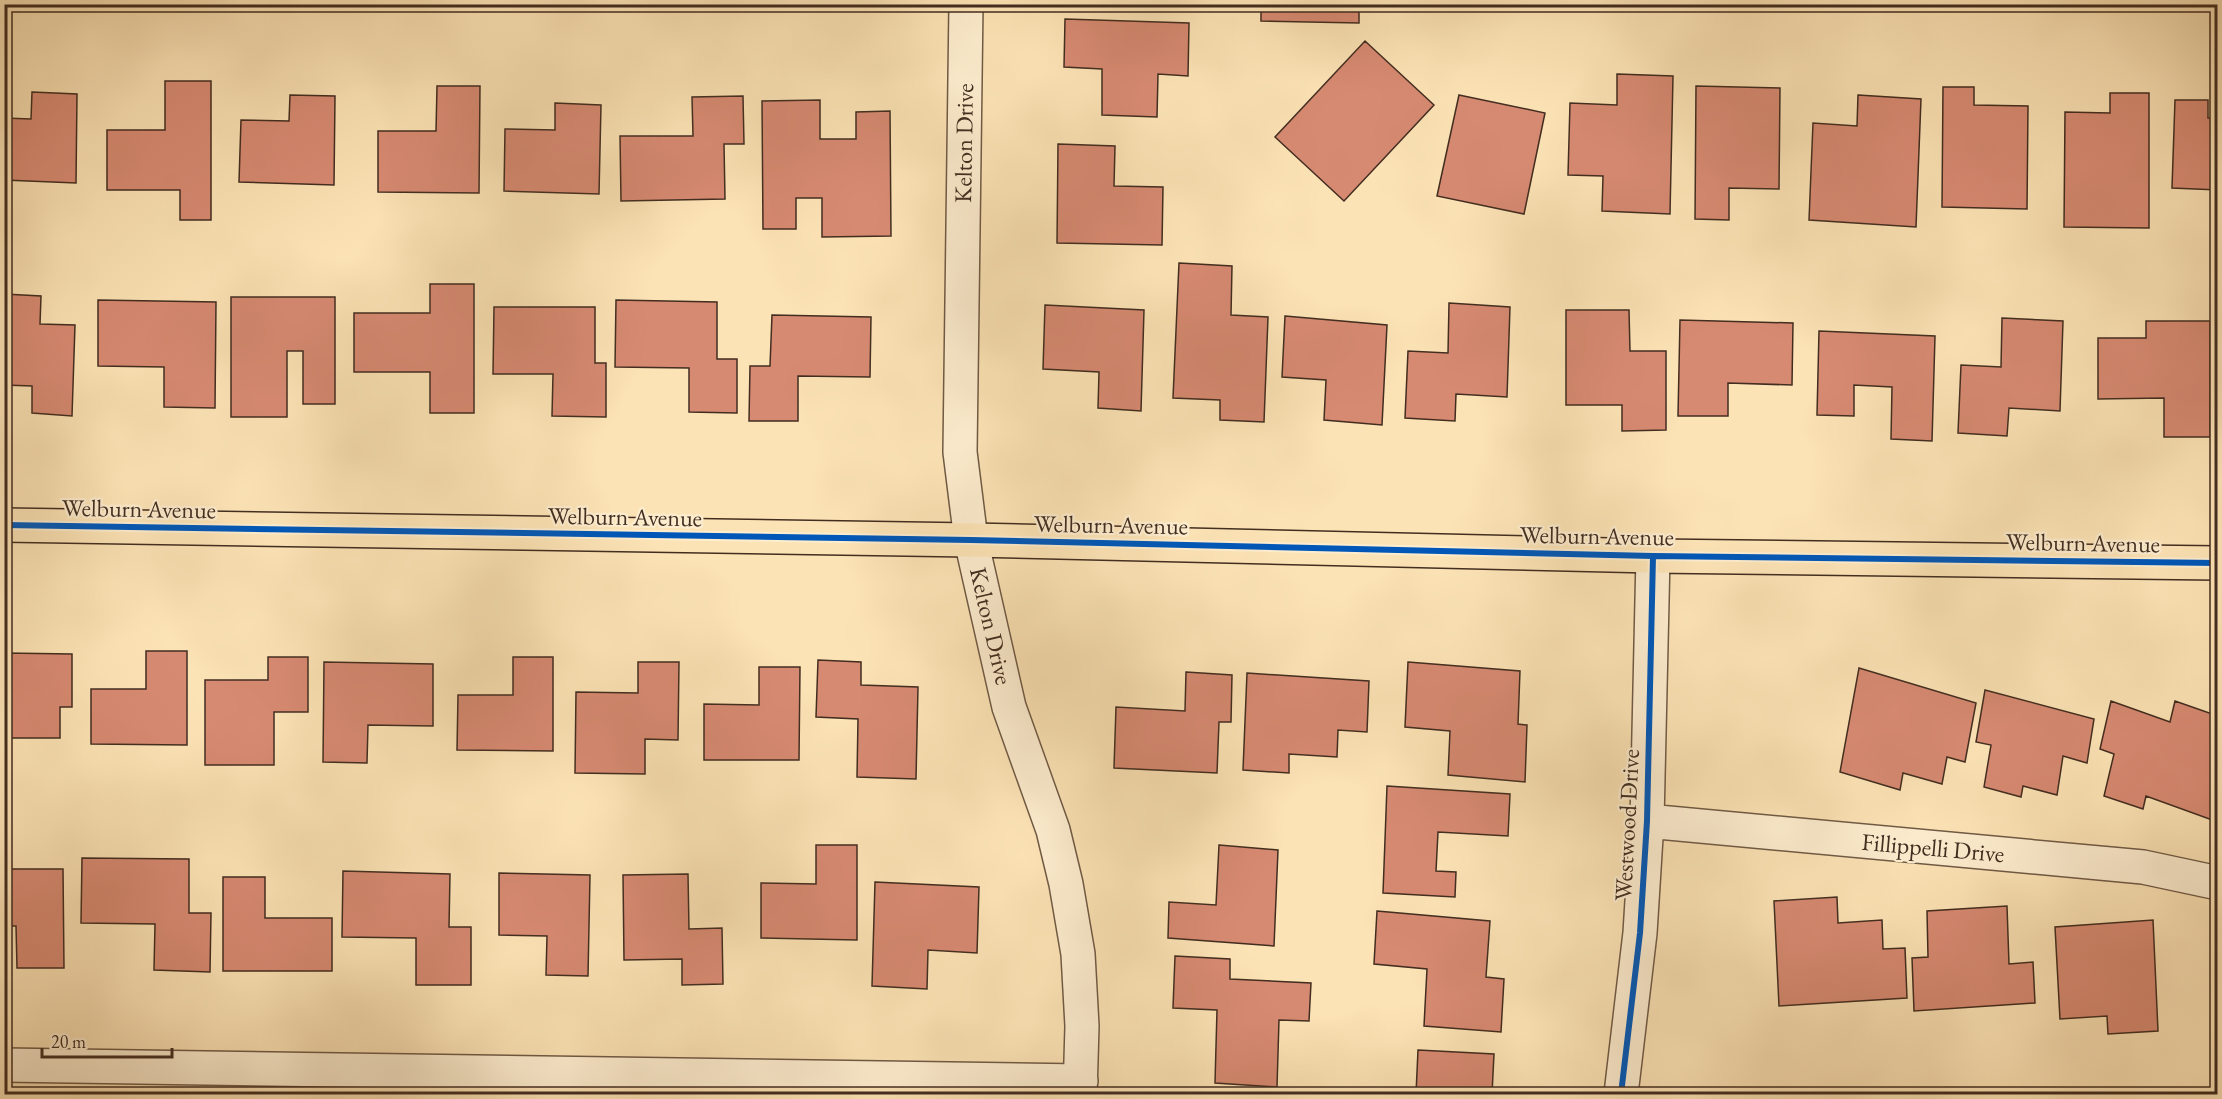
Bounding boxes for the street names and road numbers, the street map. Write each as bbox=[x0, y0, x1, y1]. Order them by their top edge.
street label: Kelton Drive bbox=[947, 83, 980, 203]
street label: Welburn Avenue bbox=[62, 492, 216, 525]
street label: Welburn Avenue bbox=[548, 500, 702, 533]
street label: Welburn Avenue bbox=[1034, 508, 1188, 541]
street label: Welburn Avenue bbox=[1520, 519, 1674, 552]
street label: Welburn Avenue bbox=[2006, 526, 2160, 559]
street label: Kelton Drive bbox=[963, 564, 1020, 688]
street label: Westwood Drive bbox=[1607, 748, 1646, 902]
street label: Fillippelli Drive bbox=[1860, 826, 2006, 869]

